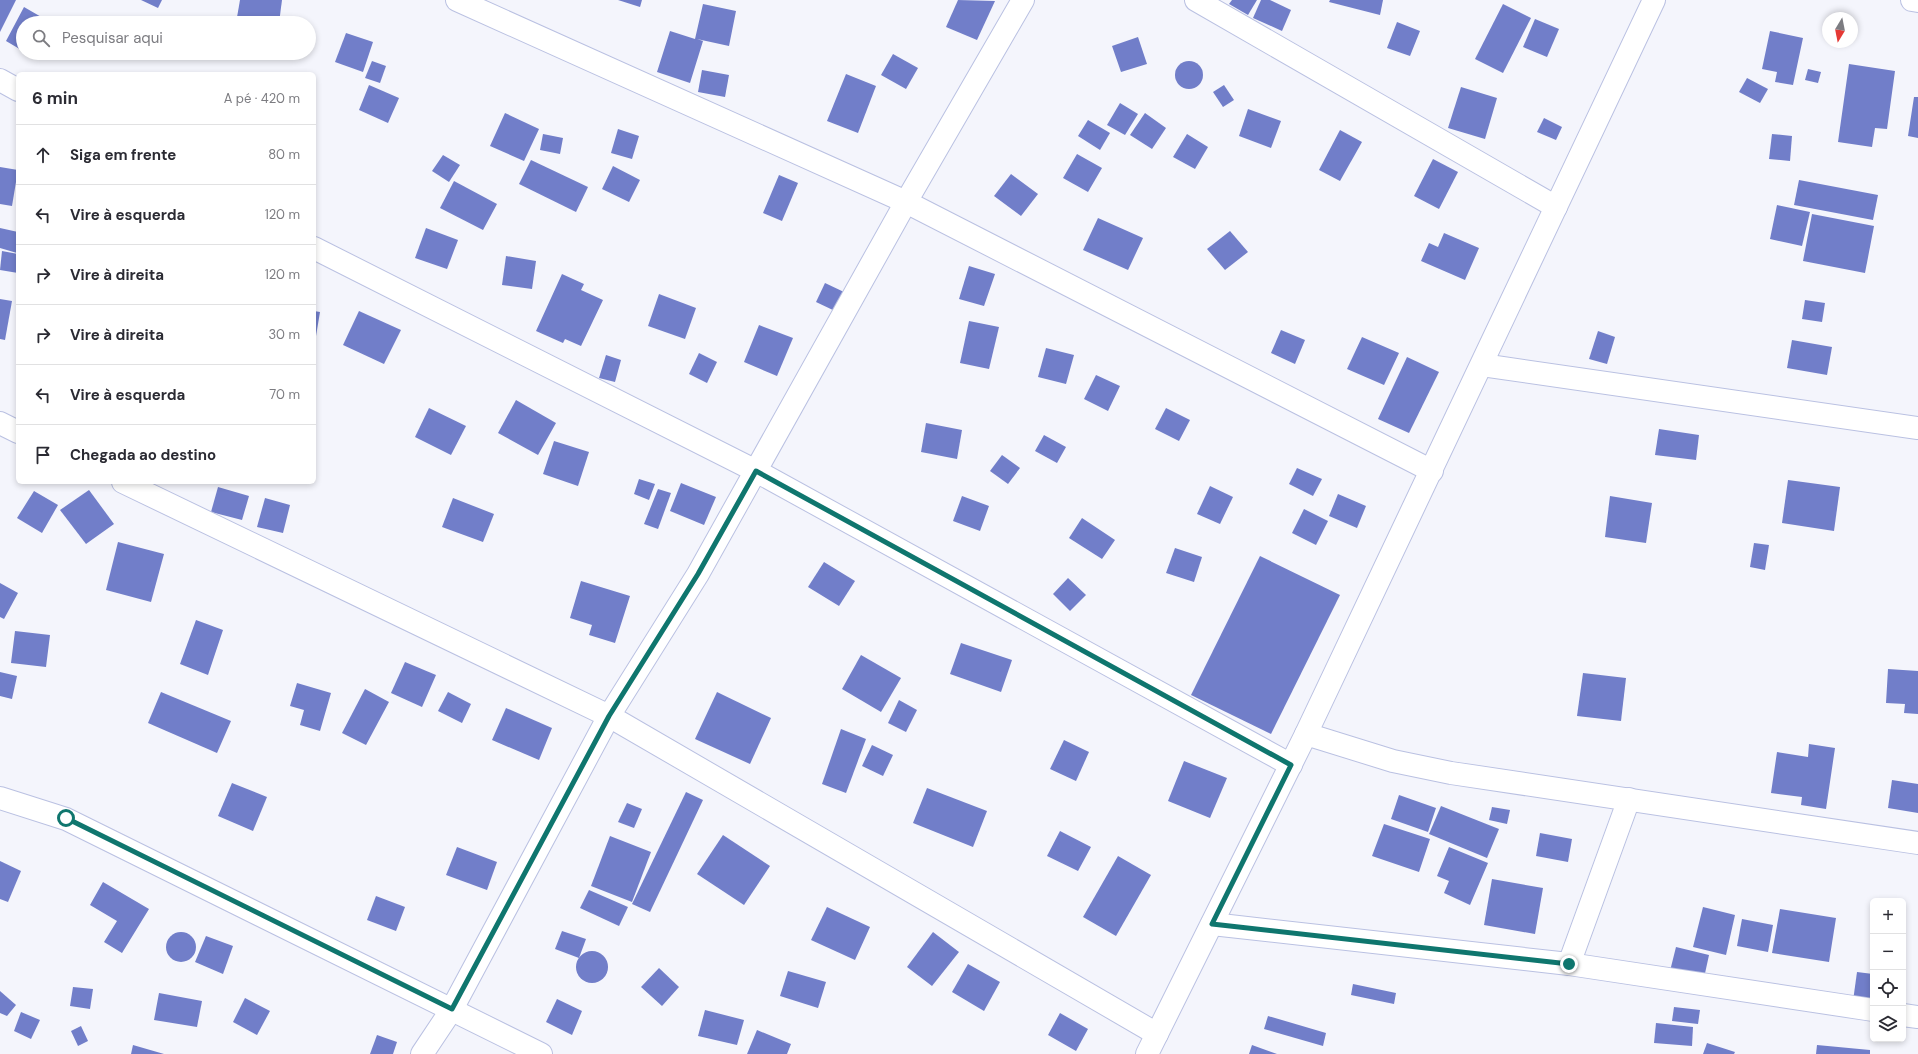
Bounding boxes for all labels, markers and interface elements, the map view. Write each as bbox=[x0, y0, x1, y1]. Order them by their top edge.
north arrow bbox=[1822, 12, 1858, 48]
search box bbox=[16, 16, 316, 60]
icon: search bbox=[30, 27, 52, 49]
text: Pesquisar aqui bbox=[62, 28, 163, 48]
text: 6 min bbox=[32, 87, 78, 109]
text: A pé · 420 m bbox=[224, 90, 300, 107]
icon: ahead bbox=[32, 144, 54, 166]
text: Siga em frente bbox=[70, 145, 176, 165]
text: 80 m bbox=[268, 146, 300, 163]
icon: left bbox=[32, 204, 54, 226]
text: Vire à esquerda bbox=[70, 205, 185, 225]
text: 120 m bbox=[265, 206, 300, 223]
icon: right bbox=[32, 264, 54, 286]
text: Vire à direita bbox=[70, 265, 164, 285]
text: 120 m bbox=[265, 266, 300, 283]
icon: right bbox=[32, 324, 54, 346]
text: Vire à direita bbox=[70, 325, 164, 345]
text: 30 m bbox=[268, 326, 300, 343]
icon: left bbox=[32, 384, 54, 406]
text: Vire à esquerda bbox=[70, 385, 185, 405]
text: 70 m bbox=[269, 386, 300, 403]
icon: arrive bbox=[32, 444, 54, 466]
text: Chegada ao destino bbox=[70, 445, 216, 465]
route start bbox=[57, 809, 75, 827]
map controls bbox=[1870, 898, 1906, 1042]
button: + bbox=[1870, 898, 1906, 934]
button: − bbox=[1870, 934, 1906, 970]
route end bbox=[1560, 955, 1578, 973]
button: locate bbox=[1870, 970, 1906, 1006]
button: layers bbox=[1870, 1006, 1906, 1042]

